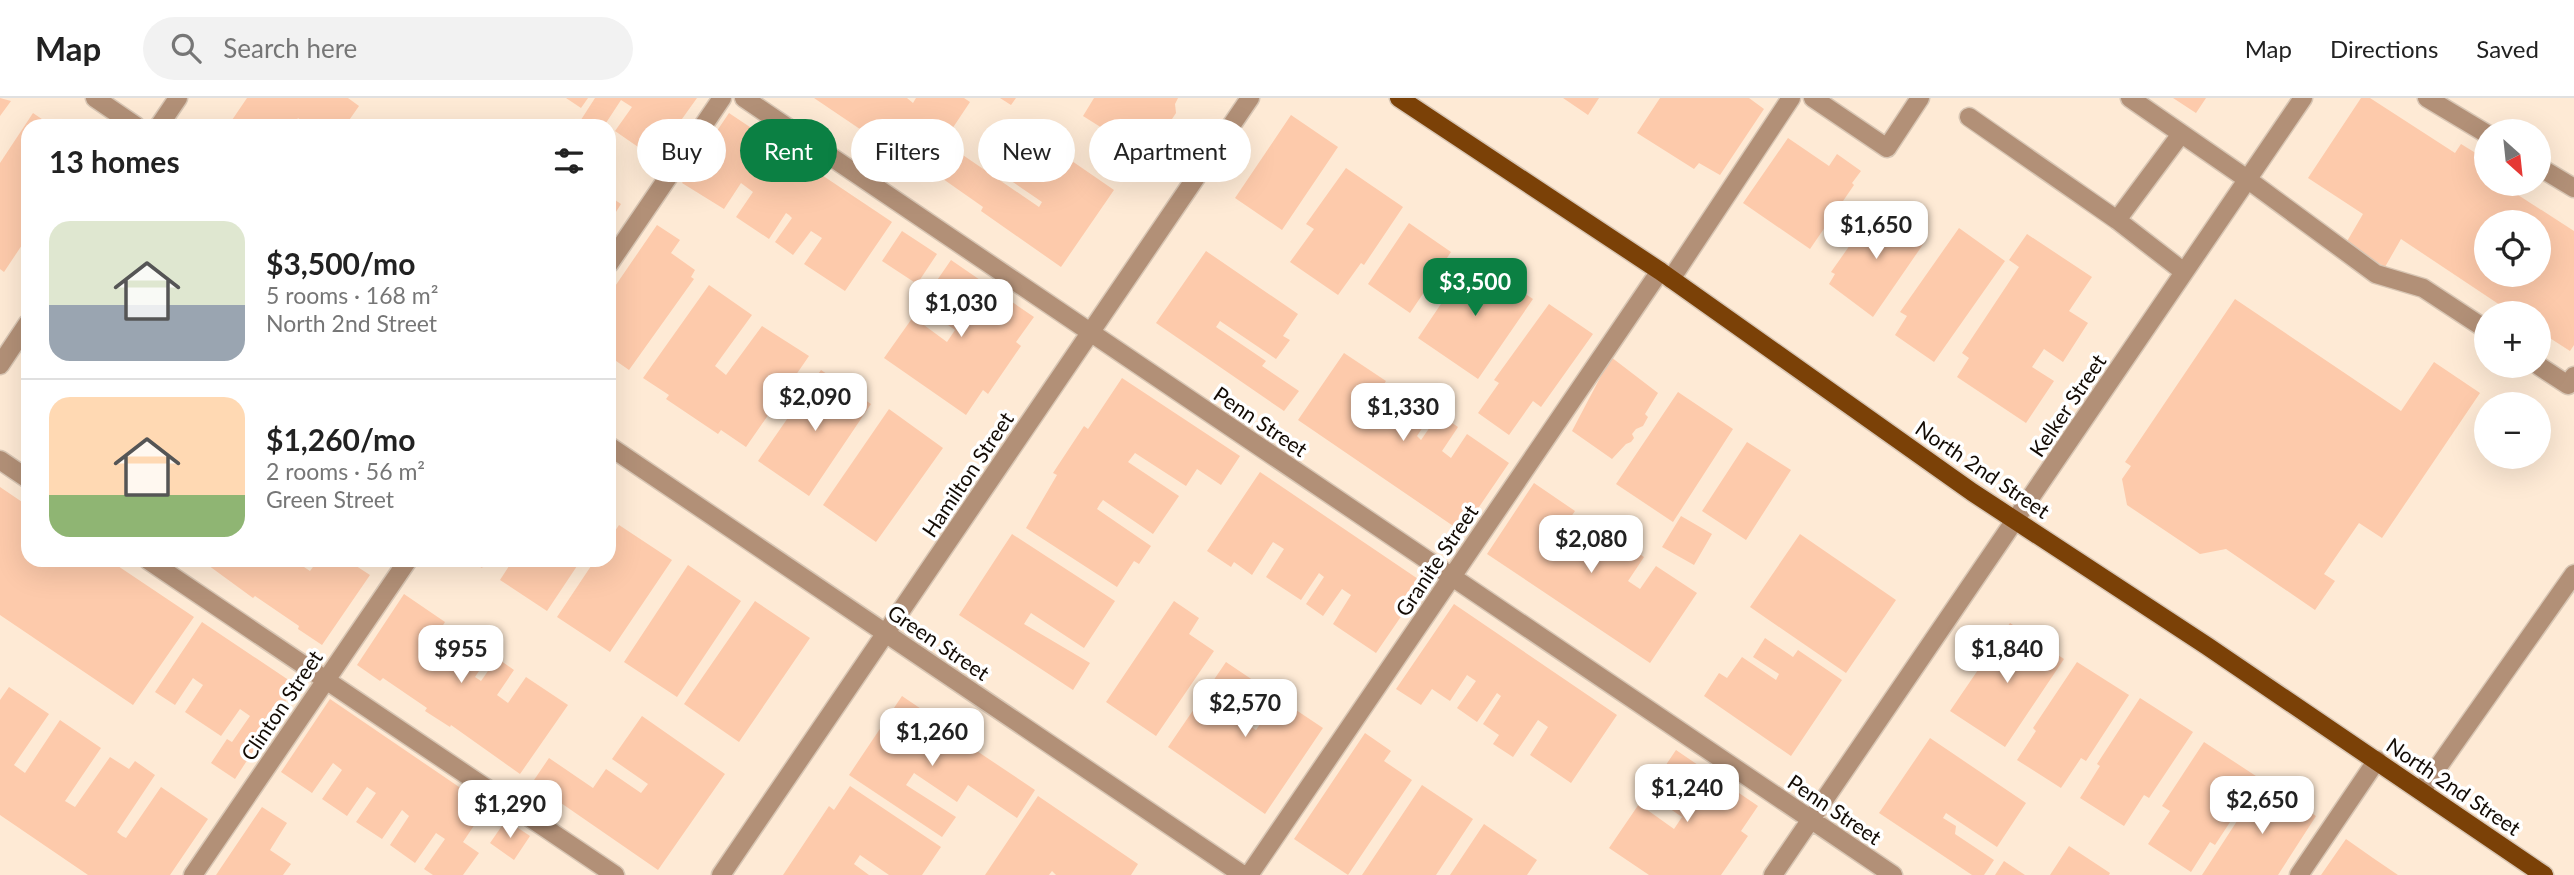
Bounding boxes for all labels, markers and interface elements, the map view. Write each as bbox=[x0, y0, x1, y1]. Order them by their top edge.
search box bbox=[143, 17, 633, 80]
text: Map bbox=[35, 28, 101, 68]
icon: search bbox=[167, 29, 205, 67]
text: Search here bbox=[223, 32, 357, 64]
text: Map bbox=[2245, 34, 2292, 63]
text: Directions bbox=[2330, 34, 2438, 63]
text: Saved bbox=[2476, 34, 2539, 63]
chip: Buy bbox=[637, 119, 726, 182]
chip: Rent bbox=[740, 119, 837, 182]
chip: Filters bbox=[851, 119, 964, 182]
chip: New bbox=[978, 119, 1075, 182]
chip: Apartment bbox=[1089, 119, 1251, 182]
north arrow bbox=[2474, 119, 2552, 196]
map controls bbox=[2474, 119, 2551, 469]
icon: filters bbox=[550, 142, 588, 180]
text: 13 homes bbox=[49, 143, 180, 179]
pin: $1,650 bbox=[1819, 202, 1933, 261]
text: $1,650 bbox=[1840, 210, 1912, 238]
button: locate bbox=[2474, 210, 2551, 287]
text: $3,500/mo bbox=[266, 245, 415, 281]
icon: home bbox=[105, 249, 189, 333]
pin: $3,500 bbox=[1418, 258, 1532, 318]
text: $3,500 bbox=[1439, 267, 1511, 295]
pin: $1,030 bbox=[904, 280, 1018, 339]
text: 5 rooms · 168 m² bbox=[266, 281, 438, 309]
text: $1,030 bbox=[925, 288, 997, 316]
button: + bbox=[2474, 301, 2551, 378]
text: North 2nd Street bbox=[266, 309, 437, 337]
street label: Kelker Street bbox=[2024, 349, 2111, 461]
pin: $2,090 bbox=[758, 374, 872, 433]
street label: Penn Street bbox=[1210, 381, 1313, 462]
text: $2,090 bbox=[779, 382, 851, 410]
pin: $1,330 bbox=[1346, 384, 1460, 443]
text: $1,330 bbox=[1367, 392, 1439, 420]
button: − bbox=[2474, 392, 2551, 469]
street label: Hamilton Street bbox=[916, 406, 1018, 541]
street label: North 2nd Street bbox=[1911, 415, 2055, 523]
text: $1,260/mo bbox=[266, 421, 415, 457]
icon: home bbox=[105, 425, 189, 509]
text: 2 rooms · 56 m² bbox=[266, 457, 425, 485]
text: Green Street bbox=[266, 485, 394, 513]
street label: Granite Street bbox=[1390, 499, 1483, 620]
pin: $2,080 bbox=[1534, 516, 1648, 575]
text: $2,080 bbox=[1555, 524, 1627, 552]
street label: Green Street bbox=[884, 599, 995, 685]
pin: $955 bbox=[420, 626, 502, 685]
pin: $1,840 bbox=[1950, 626, 2064, 685]
text: $955 bbox=[434, 634, 488, 662]
text: $1,840 bbox=[1971, 634, 2043, 662]
street label: Clinton Street bbox=[235, 645, 327, 765]
pin: $2,570 bbox=[1188, 680, 1302, 739]
text: $2,570 bbox=[1209, 688, 1281, 716]
pin: $1,260 bbox=[875, 708, 989, 768]
text: $1,260 bbox=[896, 717, 968, 745]
street label: North 2nd Street bbox=[2382, 732, 2526, 840]
pin: $1,240 bbox=[1630, 764, 1744, 824]
street label: Penn Street bbox=[1784, 769, 1887, 850]
text: $1,240 bbox=[1651, 773, 1723, 801]
pin: $2,650 bbox=[2205, 776, 2319, 836]
pin: $1,290 bbox=[453, 780, 567, 840]
text: $2,650 bbox=[2226, 785, 2298, 813]
text: $1,290 bbox=[474, 789, 546, 817]

